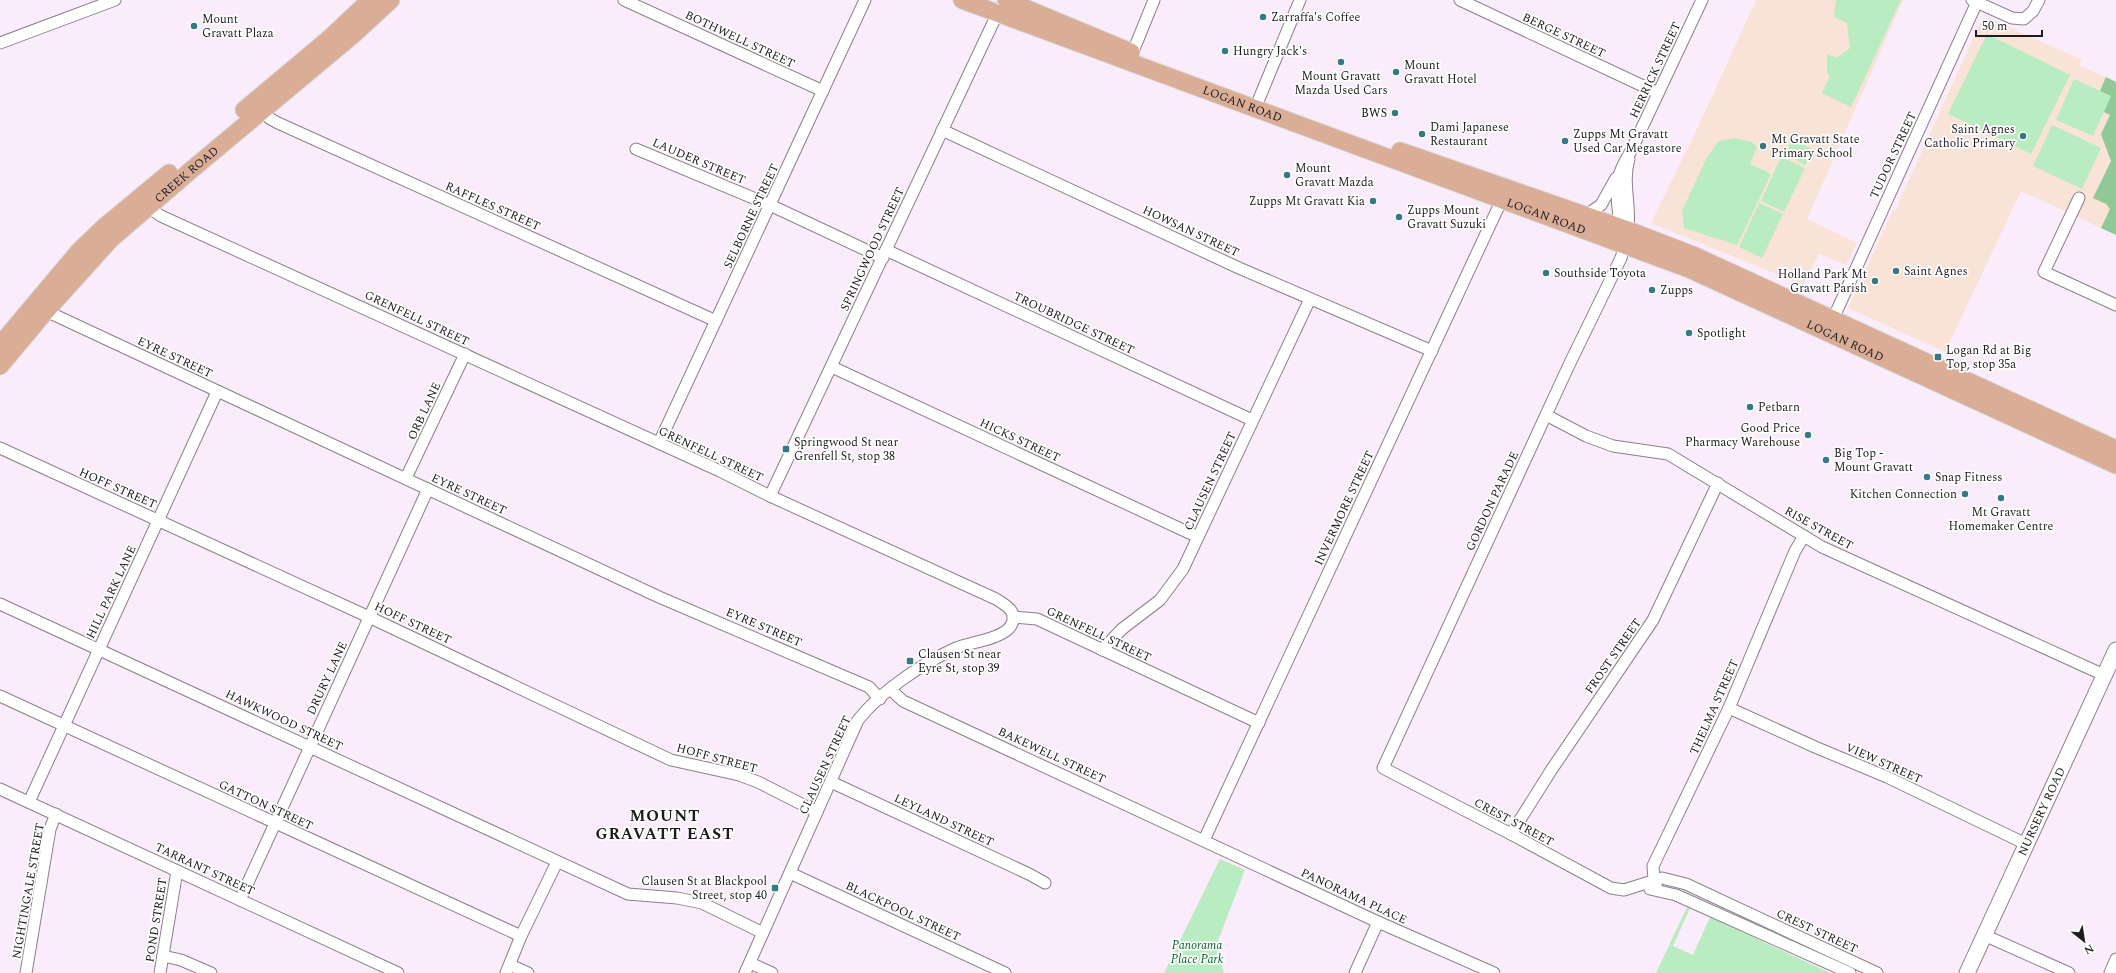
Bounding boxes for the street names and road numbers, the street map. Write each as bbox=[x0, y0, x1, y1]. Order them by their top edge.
street label: BOTHWELL STREET bbox=[682, 6, 798, 73]
street label: BERGE STREET bbox=[1519, 8, 1609, 63]
street label: HERRICK STREET bbox=[1625, 19, 1686, 122]
street label: LOGAN ROAD bbox=[1200, 81, 1285, 128]
street label: TUDOR STREET bbox=[1865, 109, 1922, 202]
street label: LAUDER STREET bbox=[649, 133, 748, 190]
street label: CREEK ROAD bbox=[150, 142, 223, 208]
street label: SELBORNE STREET bbox=[719, 161, 784, 272]
street label: RAFFLES STREET bbox=[442, 177, 543, 236]
street label: SPRINGWOOD STREET bbox=[835, 184, 910, 314]
street label: LOGAN ROAD bbox=[1504, 193, 1589, 240]
street label: HOWSAN STREET bbox=[1139, 201, 1242, 262]
street label: GRENFELL STREET bbox=[361, 286, 472, 351]
street label: TROUBRIDGE STREET bbox=[1010, 287, 1137, 360]
street label: LOGAN ROAD bbox=[1803, 315, 1887, 367]
street label: EYRE STREET bbox=[134, 332, 216, 383]
street label: ORB LANE bbox=[403, 379, 446, 443]
street label: HICKS STREET bbox=[976, 413, 1063, 467]
street label: GRENFELL STREET bbox=[655, 422, 766, 487]
street label: CLAUSEN STREET bbox=[1179, 429, 1242, 534]
street label: INVERMORE STREET bbox=[1309, 448, 1379, 569]
street label: GORDON PARADE bbox=[1461, 448, 1524, 554]
street label: HOFF STREET bbox=[76, 463, 160, 514]
street label: EYRE STREET bbox=[428, 469, 510, 520]
street label: RISE STREET bbox=[1781, 502, 1857, 555]
street label: HILL PARK LANE bbox=[81, 542, 141, 642]
street label: HOFF STREET bbox=[371, 597, 455, 650]
street label: GRENFELL STREET bbox=[1043, 602, 1154, 667]
street label: EYRE STREET bbox=[723, 603, 805, 652]
street label: FROST STREET bbox=[1580, 615, 1647, 698]
street label: DRURY LANE bbox=[302, 638, 353, 718]
street label: THELMA STREET bbox=[1685, 656, 1744, 758]
street label: HAWKWOOD STREET bbox=[222, 685, 346, 756]
street label: CLAUSEN STREET bbox=[794, 713, 857, 818]
street label: BAKEWELL STREET bbox=[995, 722, 1109, 789]
street label: VIEW STREET bbox=[1842, 738, 1925, 789]
street label: HOFF STREET bbox=[674, 739, 760, 778]
street label: NURSERY ROAD bbox=[2013, 764, 2071, 859]
street label: GATTON STREET bbox=[215, 775, 316, 836]
street label: LEYLAND STREET bbox=[891, 789, 997, 852]
street label: CREST STREET bbox=[1470, 793, 1557, 852]
street label: NIGHTINGALE STREET bbox=[7, 822, 50, 961]
street label: TARRANT STREET bbox=[152, 838, 258, 901]
street label: PANORAMA PLACE bbox=[1297, 863, 1410, 929]
street label: POND STREET bbox=[140, 876, 173, 964]
street label: BLACKPOOL STREET bbox=[842, 876, 963, 946]
street label: CREST STREET bbox=[1773, 904, 1861, 959]

